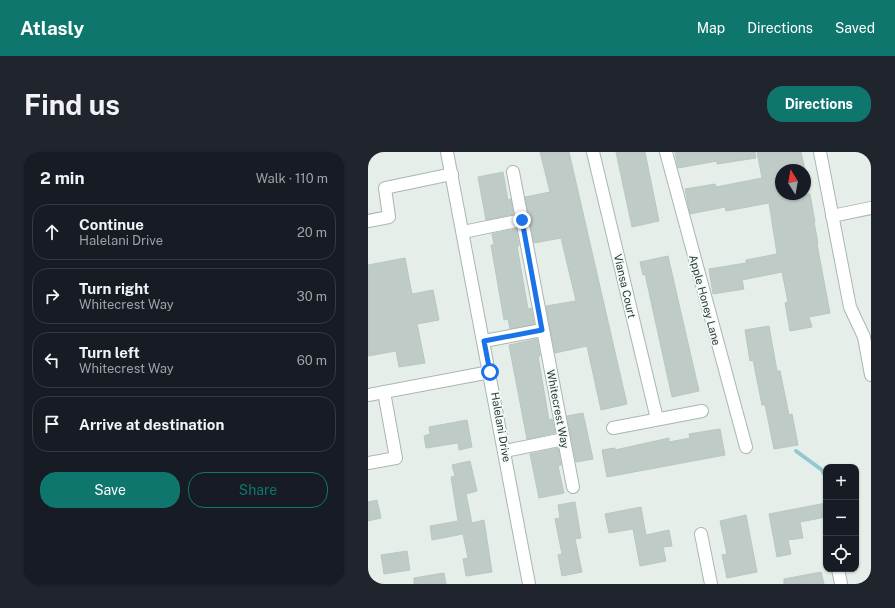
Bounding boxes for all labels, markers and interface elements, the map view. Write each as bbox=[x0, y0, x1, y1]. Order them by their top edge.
text: Atlasly bbox=[20, 17, 84, 39]
text: Map bbox=[697, 20, 725, 36]
text: Directions bbox=[747, 20, 813, 36]
text: Saved bbox=[835, 20, 875, 36]
button: Directions bbox=[767, 86, 871, 122]
text: Find us bbox=[24, 88, 120, 121]
north arrow bbox=[775, 164, 811, 200]
text: 2 min bbox=[40, 168, 85, 188]
text: Walk · 110 m bbox=[256, 171, 328, 186]
route end bbox=[513, 211, 531, 229]
text: Continue bbox=[79, 216, 144, 233]
icon: ahead bbox=[41, 221, 63, 243]
text: 20 m bbox=[297, 225, 327, 240]
text: Halelani Drive bbox=[79, 233, 163, 248]
street label: Viansa Court bbox=[612, 253, 638, 319]
street label: Apple Honey Lane bbox=[687, 253, 723, 347]
text: Turn right bbox=[79, 280, 149, 297]
icon: right bbox=[41, 285, 63, 307]
text: 30 m bbox=[297, 289, 327, 304]
text: Whitecrest Way bbox=[79, 297, 174, 312]
text: Turn left bbox=[79, 344, 140, 361]
icon: left bbox=[41, 349, 63, 371]
text: 60 m bbox=[297, 353, 327, 368]
text: Whitecrest Way bbox=[79, 361, 174, 376]
route start bbox=[481, 363, 499, 381]
street label: Whitecrest Way bbox=[544, 369, 572, 450]
street label: Halelani Drive bbox=[489, 391, 513, 463]
icon: arrive bbox=[41, 413, 63, 435]
text: Arrive at destination bbox=[79, 416, 224, 433]
map controls bbox=[823, 464, 859, 572]
button: + bbox=[823, 464, 859, 500]
button: Save bbox=[40, 472, 180, 508]
button: Share bbox=[188, 472, 328, 508]
button: − bbox=[823, 500, 859, 536]
button: locate bbox=[823, 536, 859, 572]

